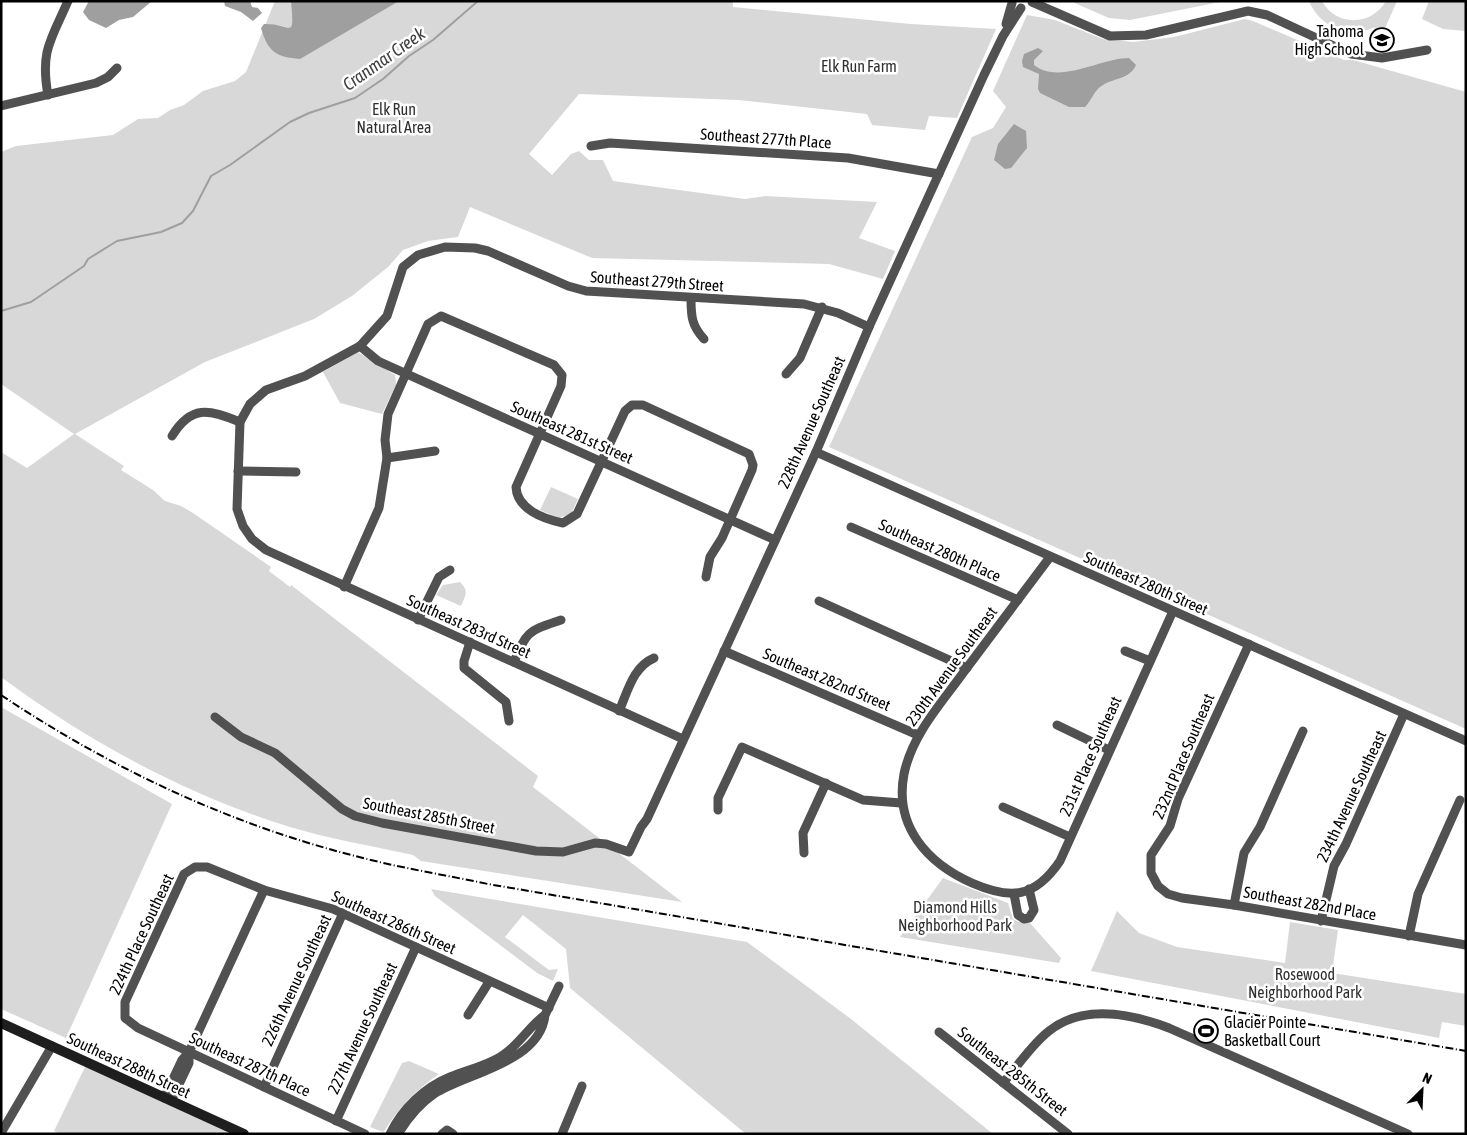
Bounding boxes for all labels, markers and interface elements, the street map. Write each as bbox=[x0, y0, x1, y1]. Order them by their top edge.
water label: Cranmar Creek bbox=[338, 22, 430, 95]
place label: Tahoma High School bbox=[1295, 22, 1365, 59]
school or university icon: Tahoma High School bbox=[1369, 27, 1395, 53]
park label: Elk Run Farm bbox=[821, 57, 897, 75]
park label: Elk Run Natural Area bbox=[357, 100, 431, 136]
street label: Southeast 277th Place bbox=[700, 124, 832, 152]
street label: Southeast 279th Street bbox=[590, 267, 725, 295]
street label: 228th Avenue Southeast bbox=[774, 353, 848, 491]
street label: Southeast 281st Street bbox=[508, 397, 636, 467]
street label: Southeast 280th Place bbox=[876, 515, 1004, 585]
street label: Southeast 280th Street bbox=[1081, 548, 1211, 619]
street label: Southeast 283rd Street bbox=[404, 591, 534, 662]
street label: 230th Avenue Southeast bbox=[902, 603, 1001, 729]
street label: Southeast 282nd Street bbox=[761, 644, 894, 714]
street label: 232nd Place Southeast bbox=[1148, 690, 1218, 821]
street label: 231st Place Southeast bbox=[1056, 693, 1125, 819]
street label: 234th Avenue Southeast bbox=[1313, 727, 1390, 865]
street label: Southeast 285th Street bbox=[362, 793, 497, 837]
street label: 224th Place Southeast bbox=[105, 870, 177, 997]
street label: Southeast 282nd Place bbox=[1242, 882, 1378, 924]
street label: Southeast 286th Street bbox=[329, 887, 459, 958]
park label: Diamond Hills Neighborhood Park bbox=[898, 898, 1012, 935]
street label: 226th Avenue Southeast bbox=[258, 911, 335, 1049]
street label: 227th Avenue Southeast bbox=[324, 959, 401, 1097]
park label: Rosewood Neighborhood Park bbox=[1248, 965, 1362, 1002]
place label: Glacier Pointe Basketball Court bbox=[1224, 1013, 1321, 1049]
sports icon: Glacier Pointe Basketball Court bbox=[1193, 1018, 1219, 1044]
street label: Southeast 285th Street bbox=[955, 1023, 1072, 1119]
street label: Southeast 287th Place bbox=[187, 1028, 313, 1100]
street label: Southeast 288th Street bbox=[65, 1029, 194, 1102]
north arrow bbox=[1397, 1065, 1447, 1115]
text: N bbox=[1420, 1069, 1434, 1087]

